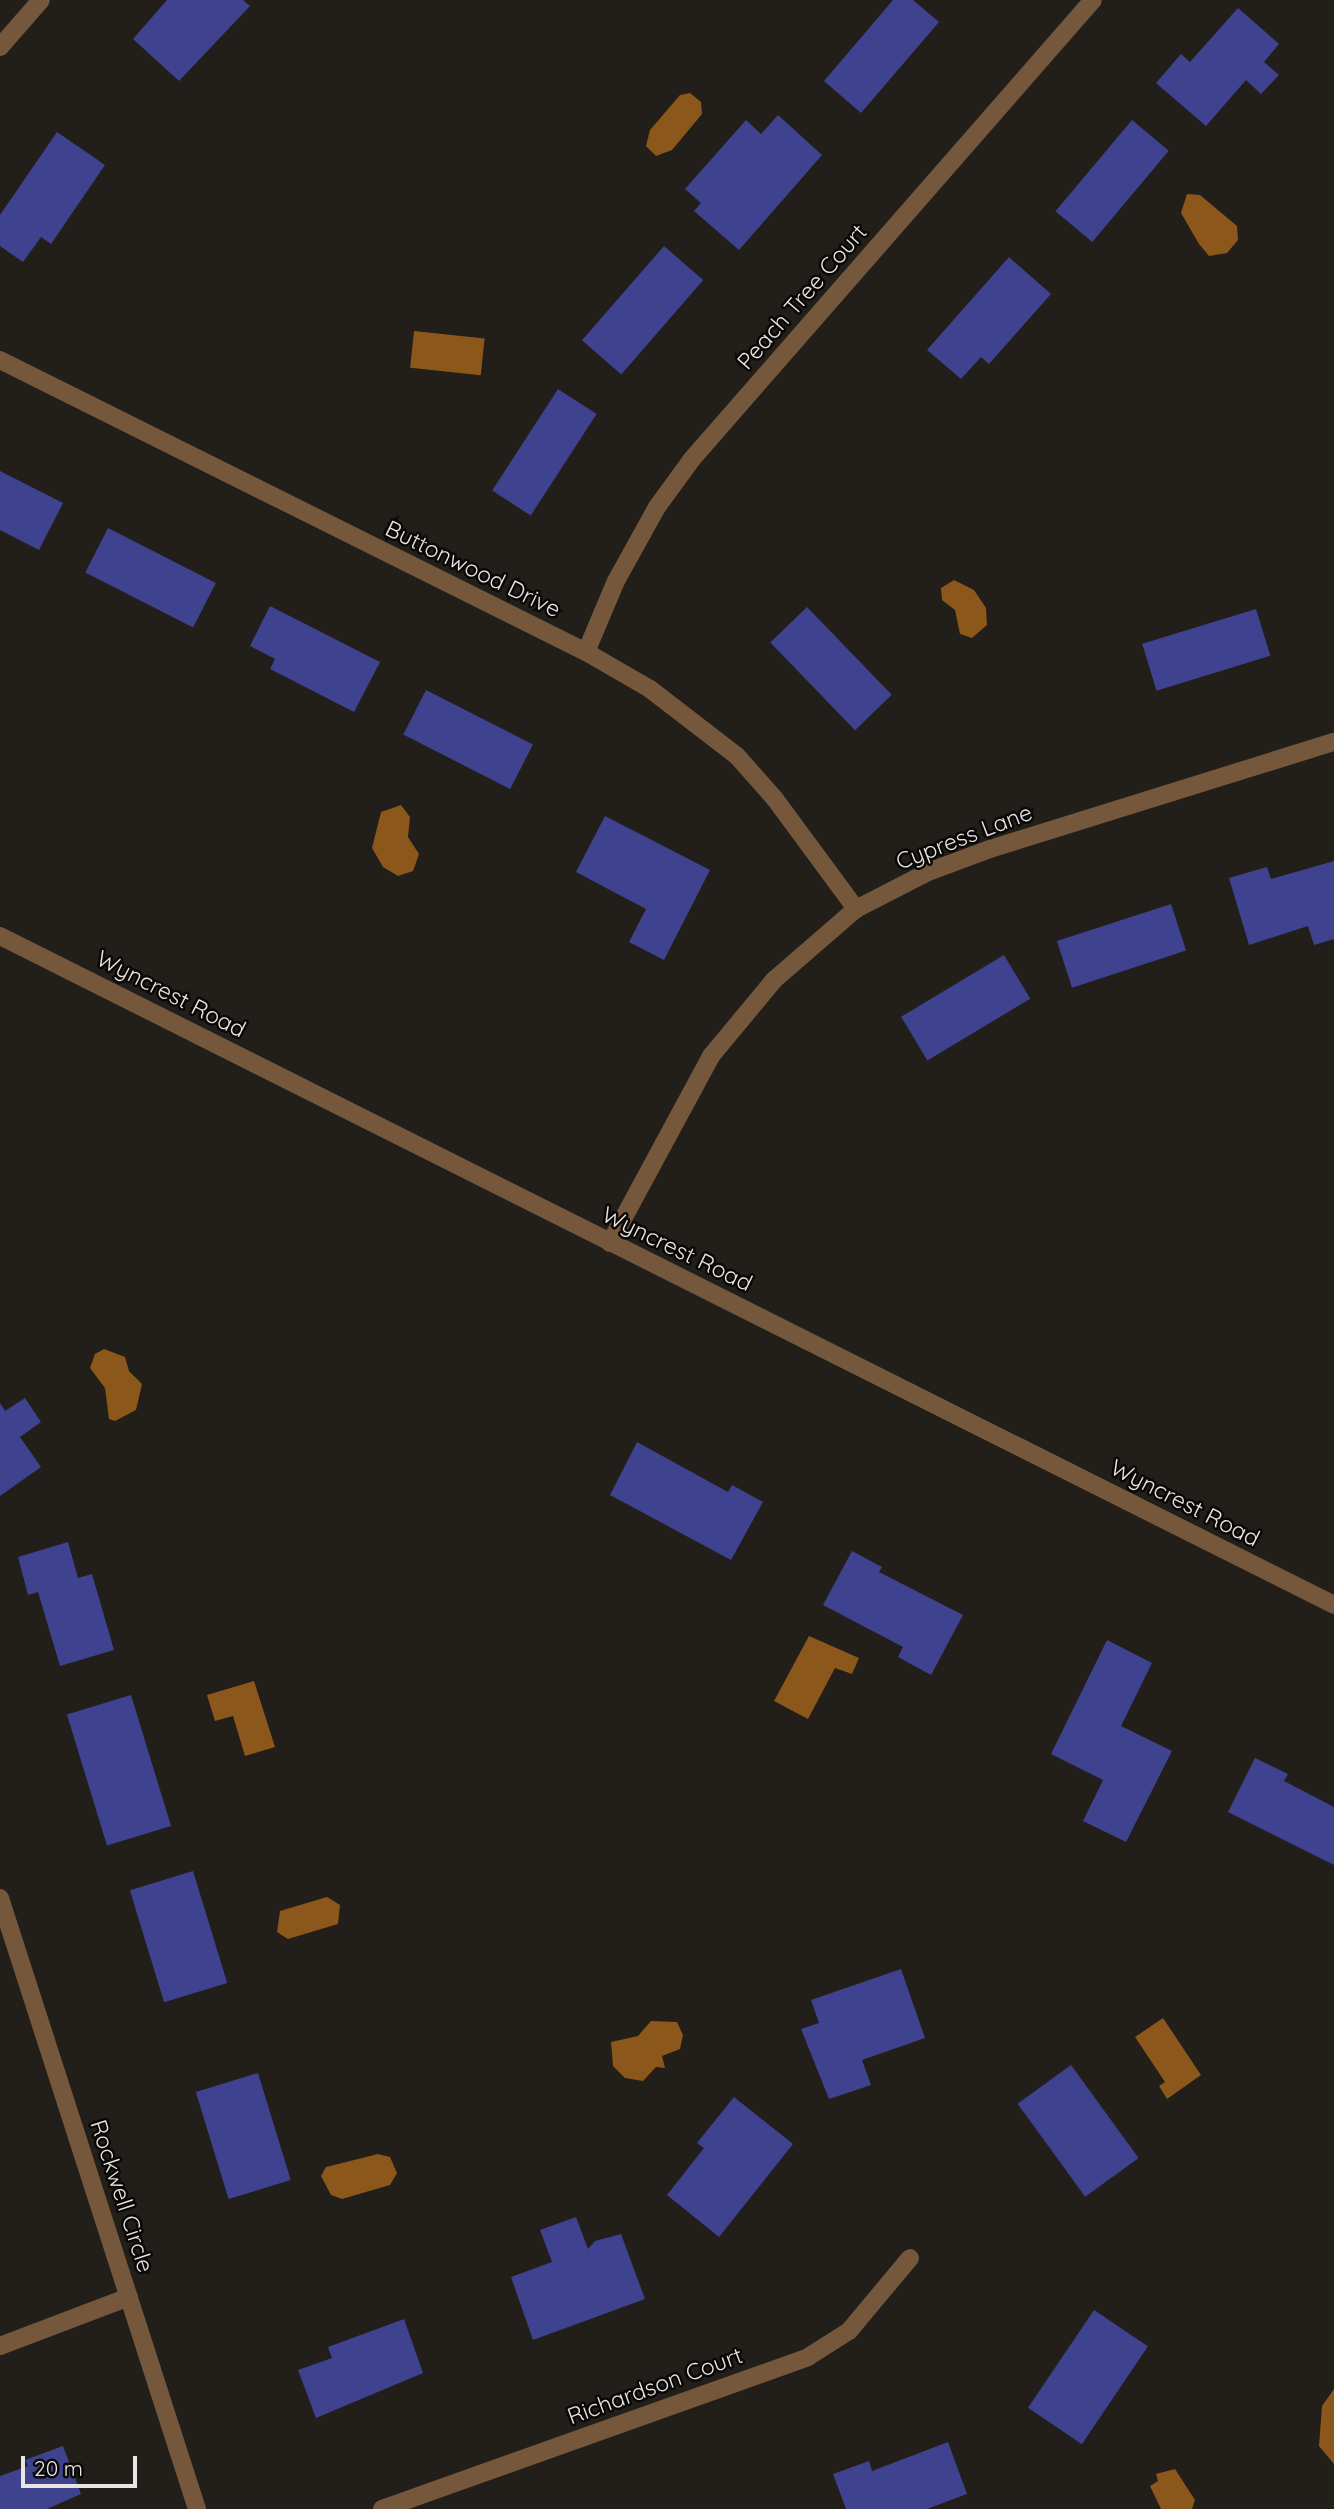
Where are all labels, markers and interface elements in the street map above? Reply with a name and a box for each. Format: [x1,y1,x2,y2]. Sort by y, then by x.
street label: Peach Tree Court [731,219,873,375]
street label: Buttonwood Drive [381,515,565,623]
street label: Cypress Lane [892,798,1036,876]
street label: Wyncrest Road [92,945,250,1043]
street label: Wyncrest Road [597,1201,757,1297]
street label: Wyncrest Road [1106,1454,1264,1552]
street label: Rockwell Circle [84,2116,160,2276]
street label: Richardson Court [564,2341,746,2431]
scale bar [24,2442,140,2486]
text: 20 m [34,2455,83,2481]

